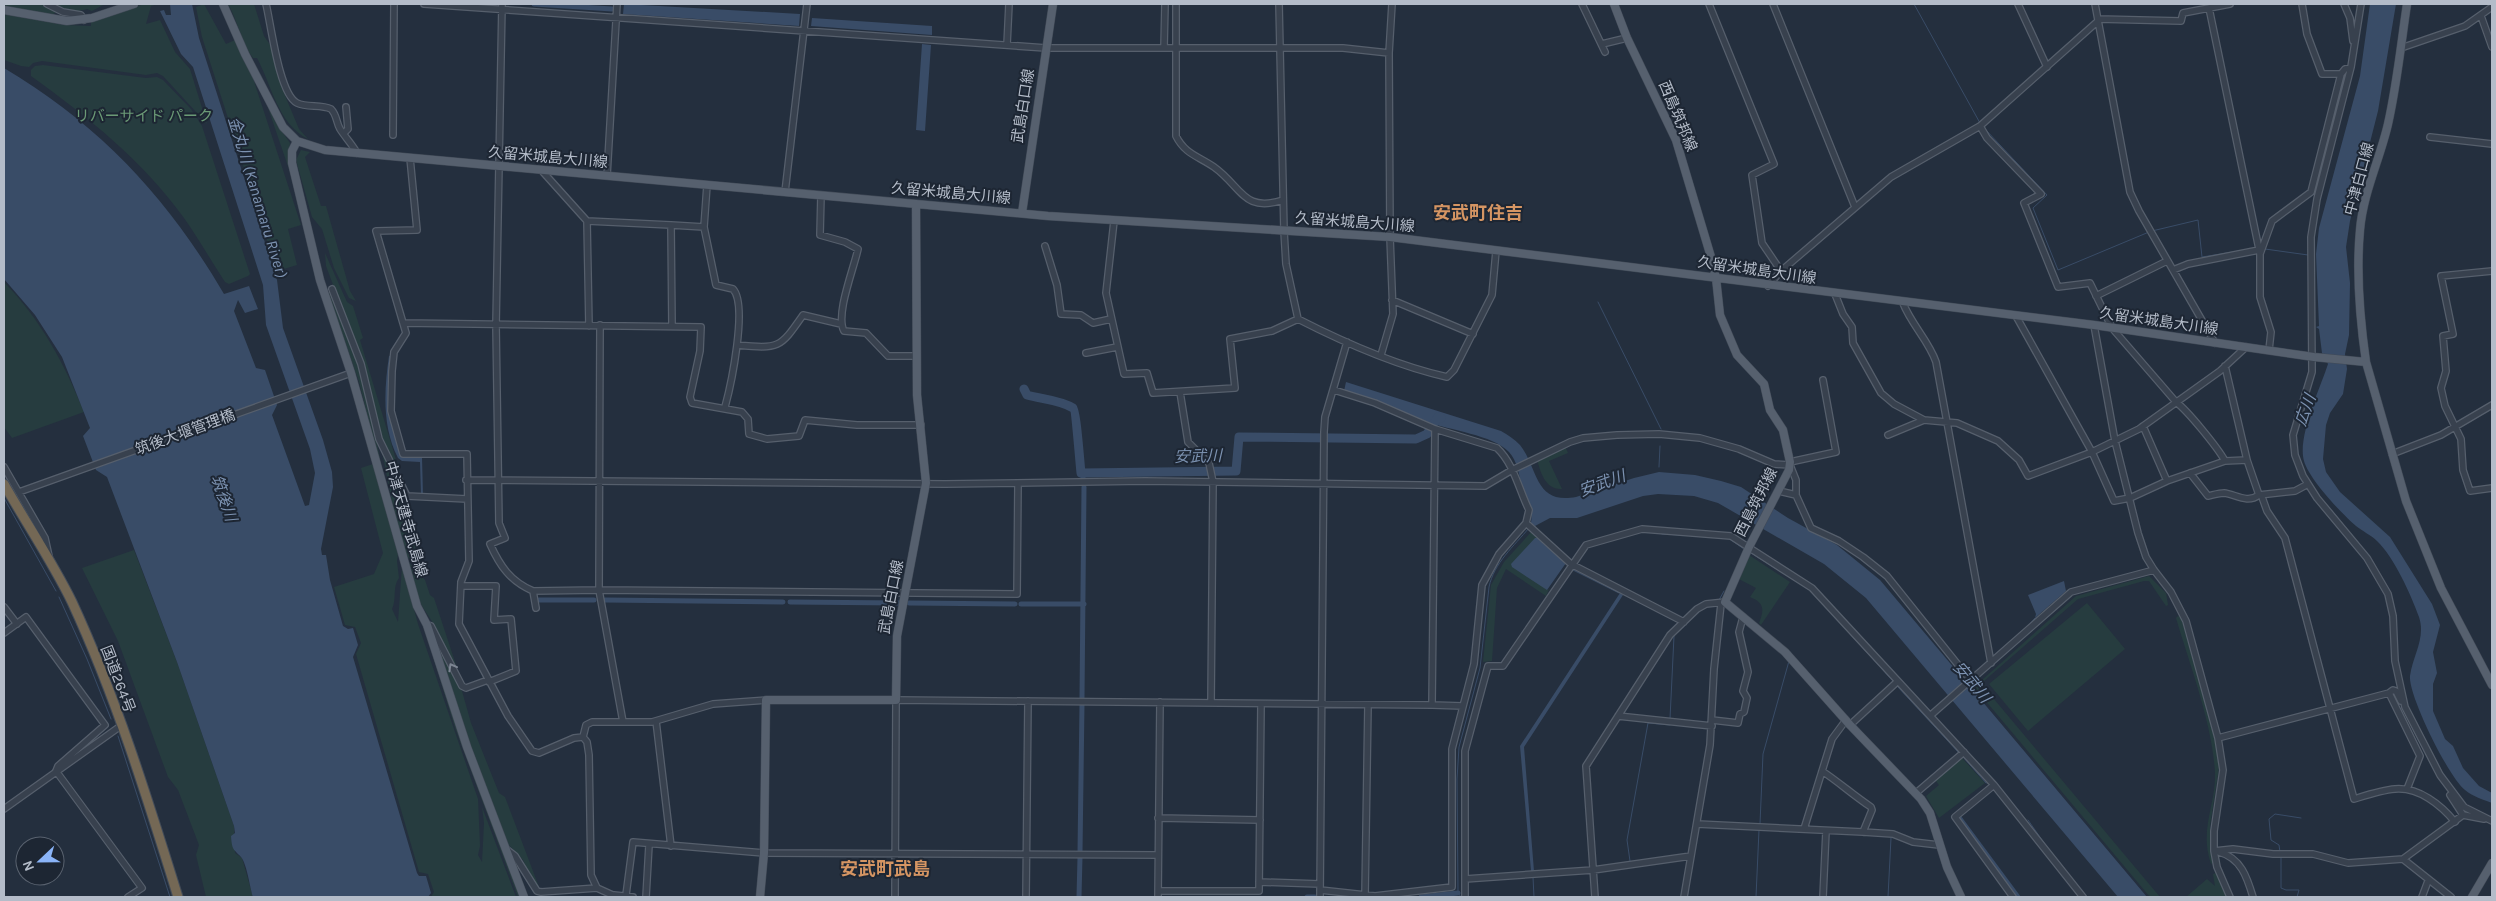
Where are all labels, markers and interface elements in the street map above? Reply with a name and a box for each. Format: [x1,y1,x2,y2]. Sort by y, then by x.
street label: 武島白口線 [1008,68,1038,144]
street label: 西島筑邦線 [1655,78,1701,154]
park label: リバーサイド パーク [75,107,213,125]
water label: 金丸川 (Kanamaru River) [224,114,292,280]
street label: 中津白口線 [2341,140,2377,218]
street label: 久留米城島大川線 [487,143,609,171]
street label: 久留米城島大川線 [890,179,1012,207]
district label: 安武町住吉 [1433,202,1523,224]
street label: 久留米城島大川線 [1295,209,1415,235]
street label: 久留米城島大川線 [1696,253,1818,287]
street label: 久留米城島大川線 [2098,304,2220,338]
water label: 広川 [2291,390,2320,428]
street label: 筑後大堰管理橋 [133,406,237,458]
water label: 安武川 [1174,446,1224,466]
street label: 中津天建寺武島線 [381,459,431,579]
street label: 西島筑邦線 [1731,464,1781,540]
water label: 安武川 [1576,465,1630,500]
water label: 筑後川 [207,472,241,526]
street label: 武島白口線 [875,558,907,636]
street label: 国道264号 [97,643,139,715]
water label: 安武川 [1949,658,1996,708]
one-way arrow [449,664,459,673]
north arrow [15,836,65,886]
text: N [19,858,38,874]
district label: 安武町武島 [840,858,930,880]

